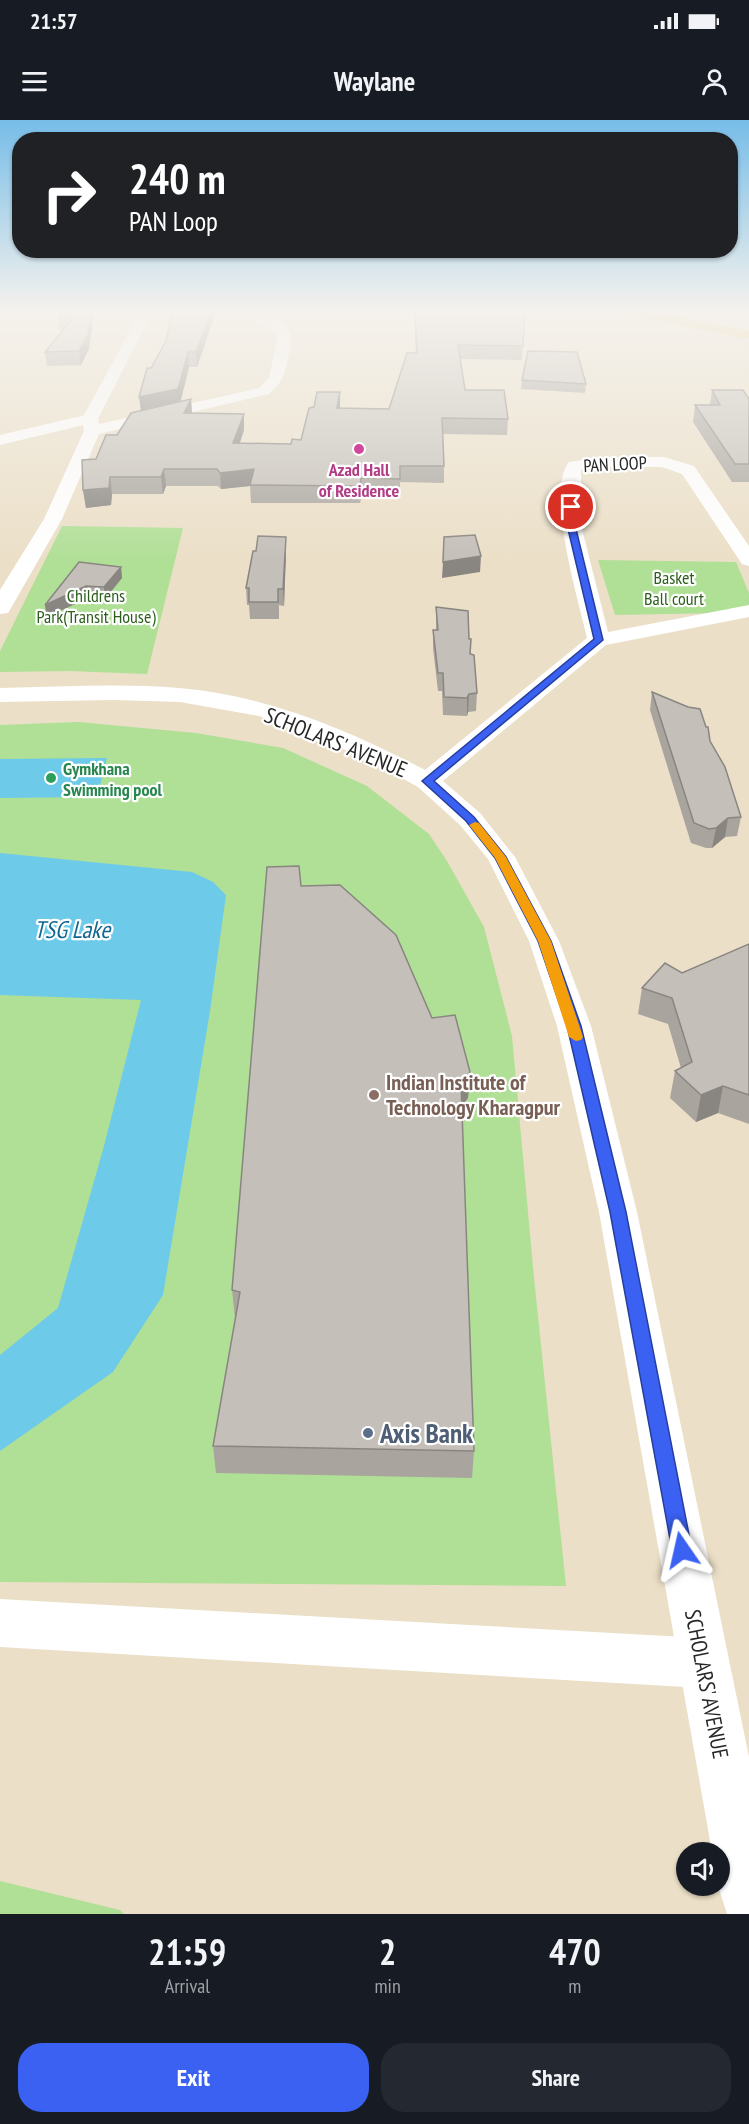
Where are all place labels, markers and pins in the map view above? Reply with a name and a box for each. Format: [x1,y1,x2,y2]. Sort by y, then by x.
marker: Azad Hall of Residence [352,442,366,456]
place label: Azad Hall of Residence [319,458,399,502]
pin [545,481,596,532]
place label: Gymkhana Swimming pool [63,757,162,801]
marker: Gymkhana Swimming pool [44,771,58,785]
place label: Indian Institute of Technology Kharagpur [386,1068,561,1121]
marker: Indian Institute of Technology Kharagpur [367,1088,381,1102]
place label: Axis Bank [379,1416,474,1450]
marker: Axis Bank [361,1426,375,1440]

